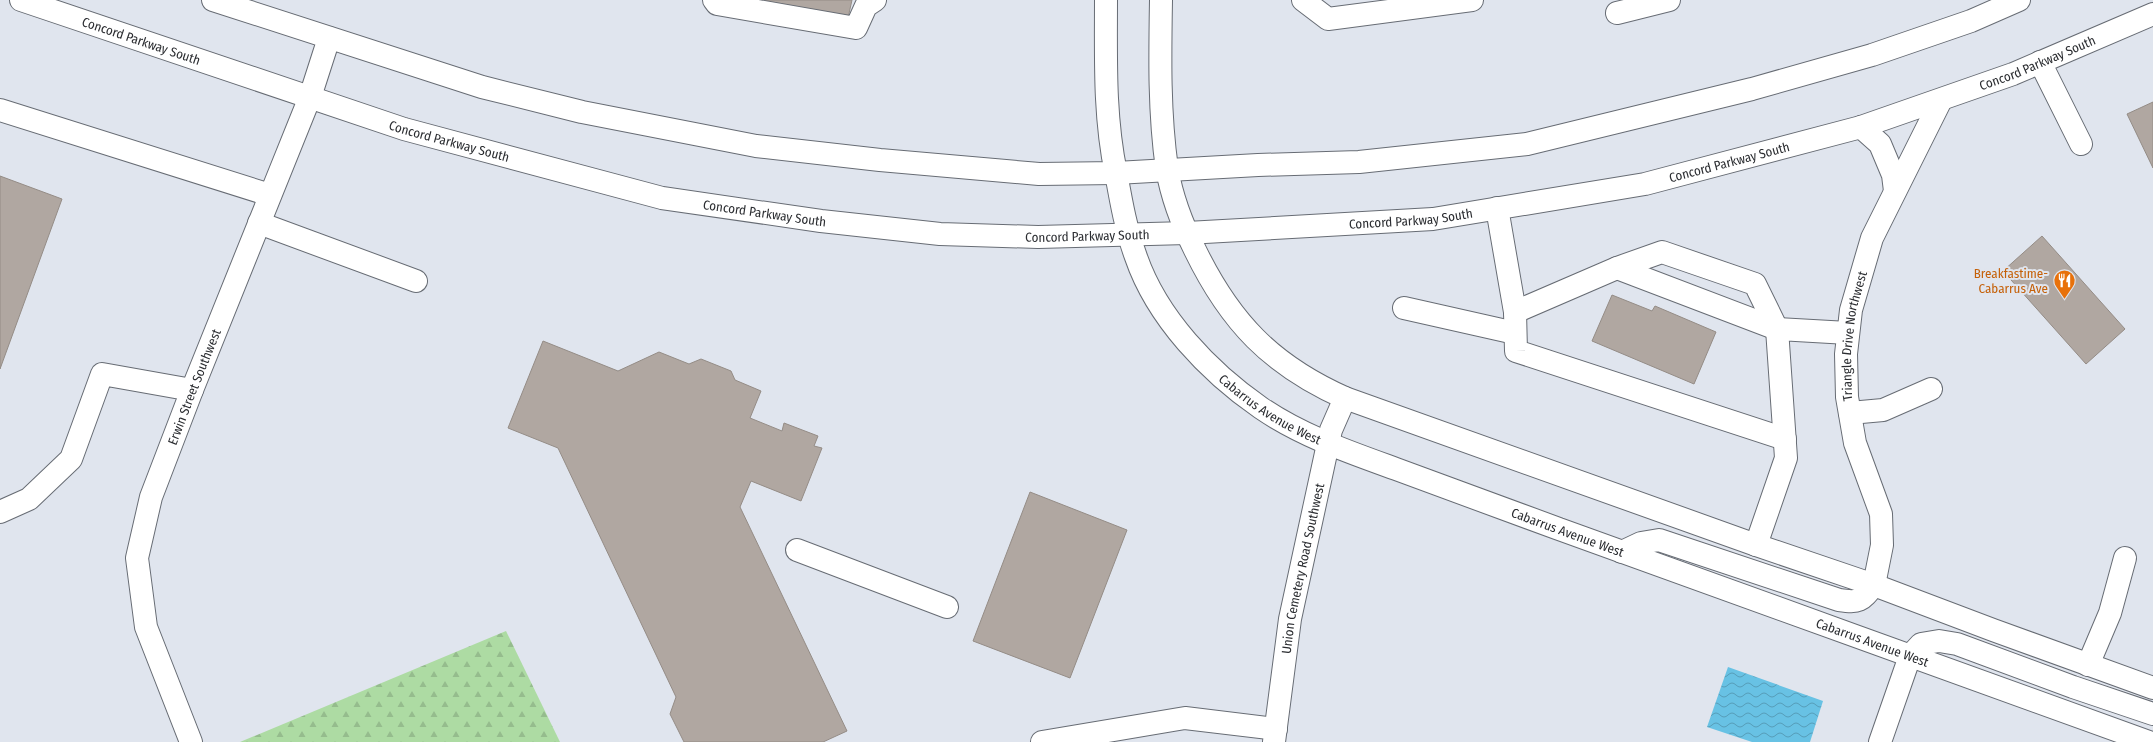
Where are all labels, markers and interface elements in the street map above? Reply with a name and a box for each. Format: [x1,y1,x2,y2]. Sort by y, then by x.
street label: Concord Parkway South [80,14,203,67]
street label: Concord Parkway South [1977,32,2098,93]
street label: Concord Parkway South [387,117,511,164]
street label: Concord Parkway South [1667,139,1791,185]
street label: Concord Parkway South [702,197,827,229]
street label: Concord Parkway South [1349,205,1474,231]
street label: Concord Parkway South [1025,227,1150,245]
place label: Breakfastime- Cabarrus Ave [1974,266,2048,296]
restaurant icon: Breakfastime- Cabarrus Ave [2051,267,2077,300]
street label: Triangle Drive Northwest [1838,268,1870,402]
street label: Erwin Street Southwest [164,326,224,447]
street label: Cabarrus Avenue West [1216,371,1324,447]
street label: Union Cemetery Road Southwest [1278,481,1327,655]
street label: Cabarrus Avenue West [1509,505,1627,560]
street label: Cabarrus Avenue West [1814,615,1931,670]

